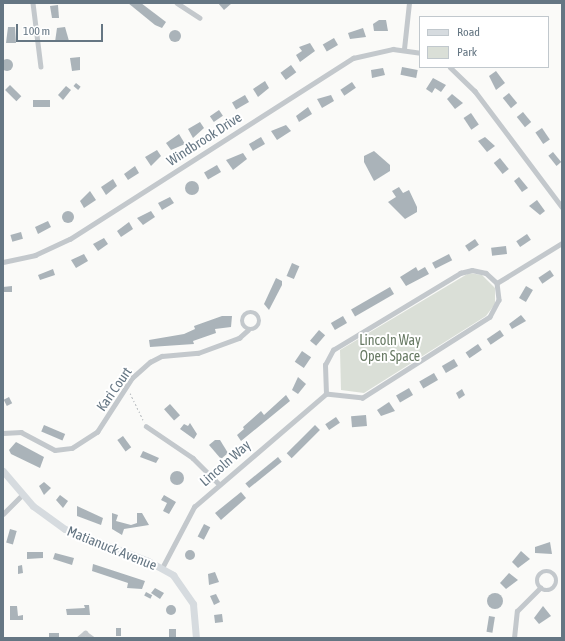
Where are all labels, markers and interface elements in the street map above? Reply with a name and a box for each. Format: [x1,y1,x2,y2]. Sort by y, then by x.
scale bar [18,16,105,42]
legend [419,16,549,68]
text: 100 m [23,24,50,38]
text: Road [457,25,480,39]
text: Park [457,45,477,59]
street label: Windbrook Drive [163,109,245,169]
park label: Lincoln Way Open Space [359,332,421,364]
street label: Kari Court [93,364,135,414]
street label: Lincoln Way [196,436,254,490]
street label: Matianuck Avenue [65,522,159,574]

